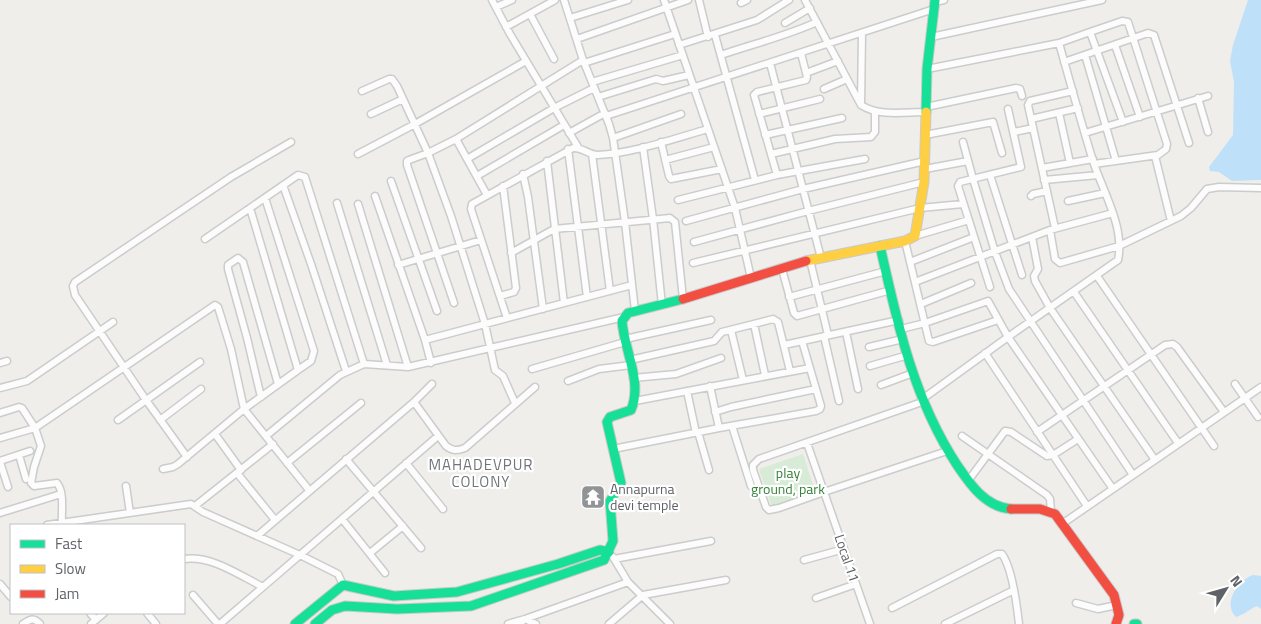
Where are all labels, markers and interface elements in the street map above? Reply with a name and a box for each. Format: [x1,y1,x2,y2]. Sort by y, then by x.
district label: MAHADEVPUR COLONY [428,453,534,493]
park label: play ground, park [751,462,825,499]
place label: Annapurna devi temple [610,478,679,515]
temple icon: Annapurna devi temple [580,484,606,510]
legend [10,524,185,614]
street label: Local 11 [830,531,865,584]
text: Fast [55,532,83,555]
text: Slow [55,557,86,580]
north arrow [1201,564,1251,614]
text: N [1225,571,1248,591]
text: Jam [55,582,79,605]

